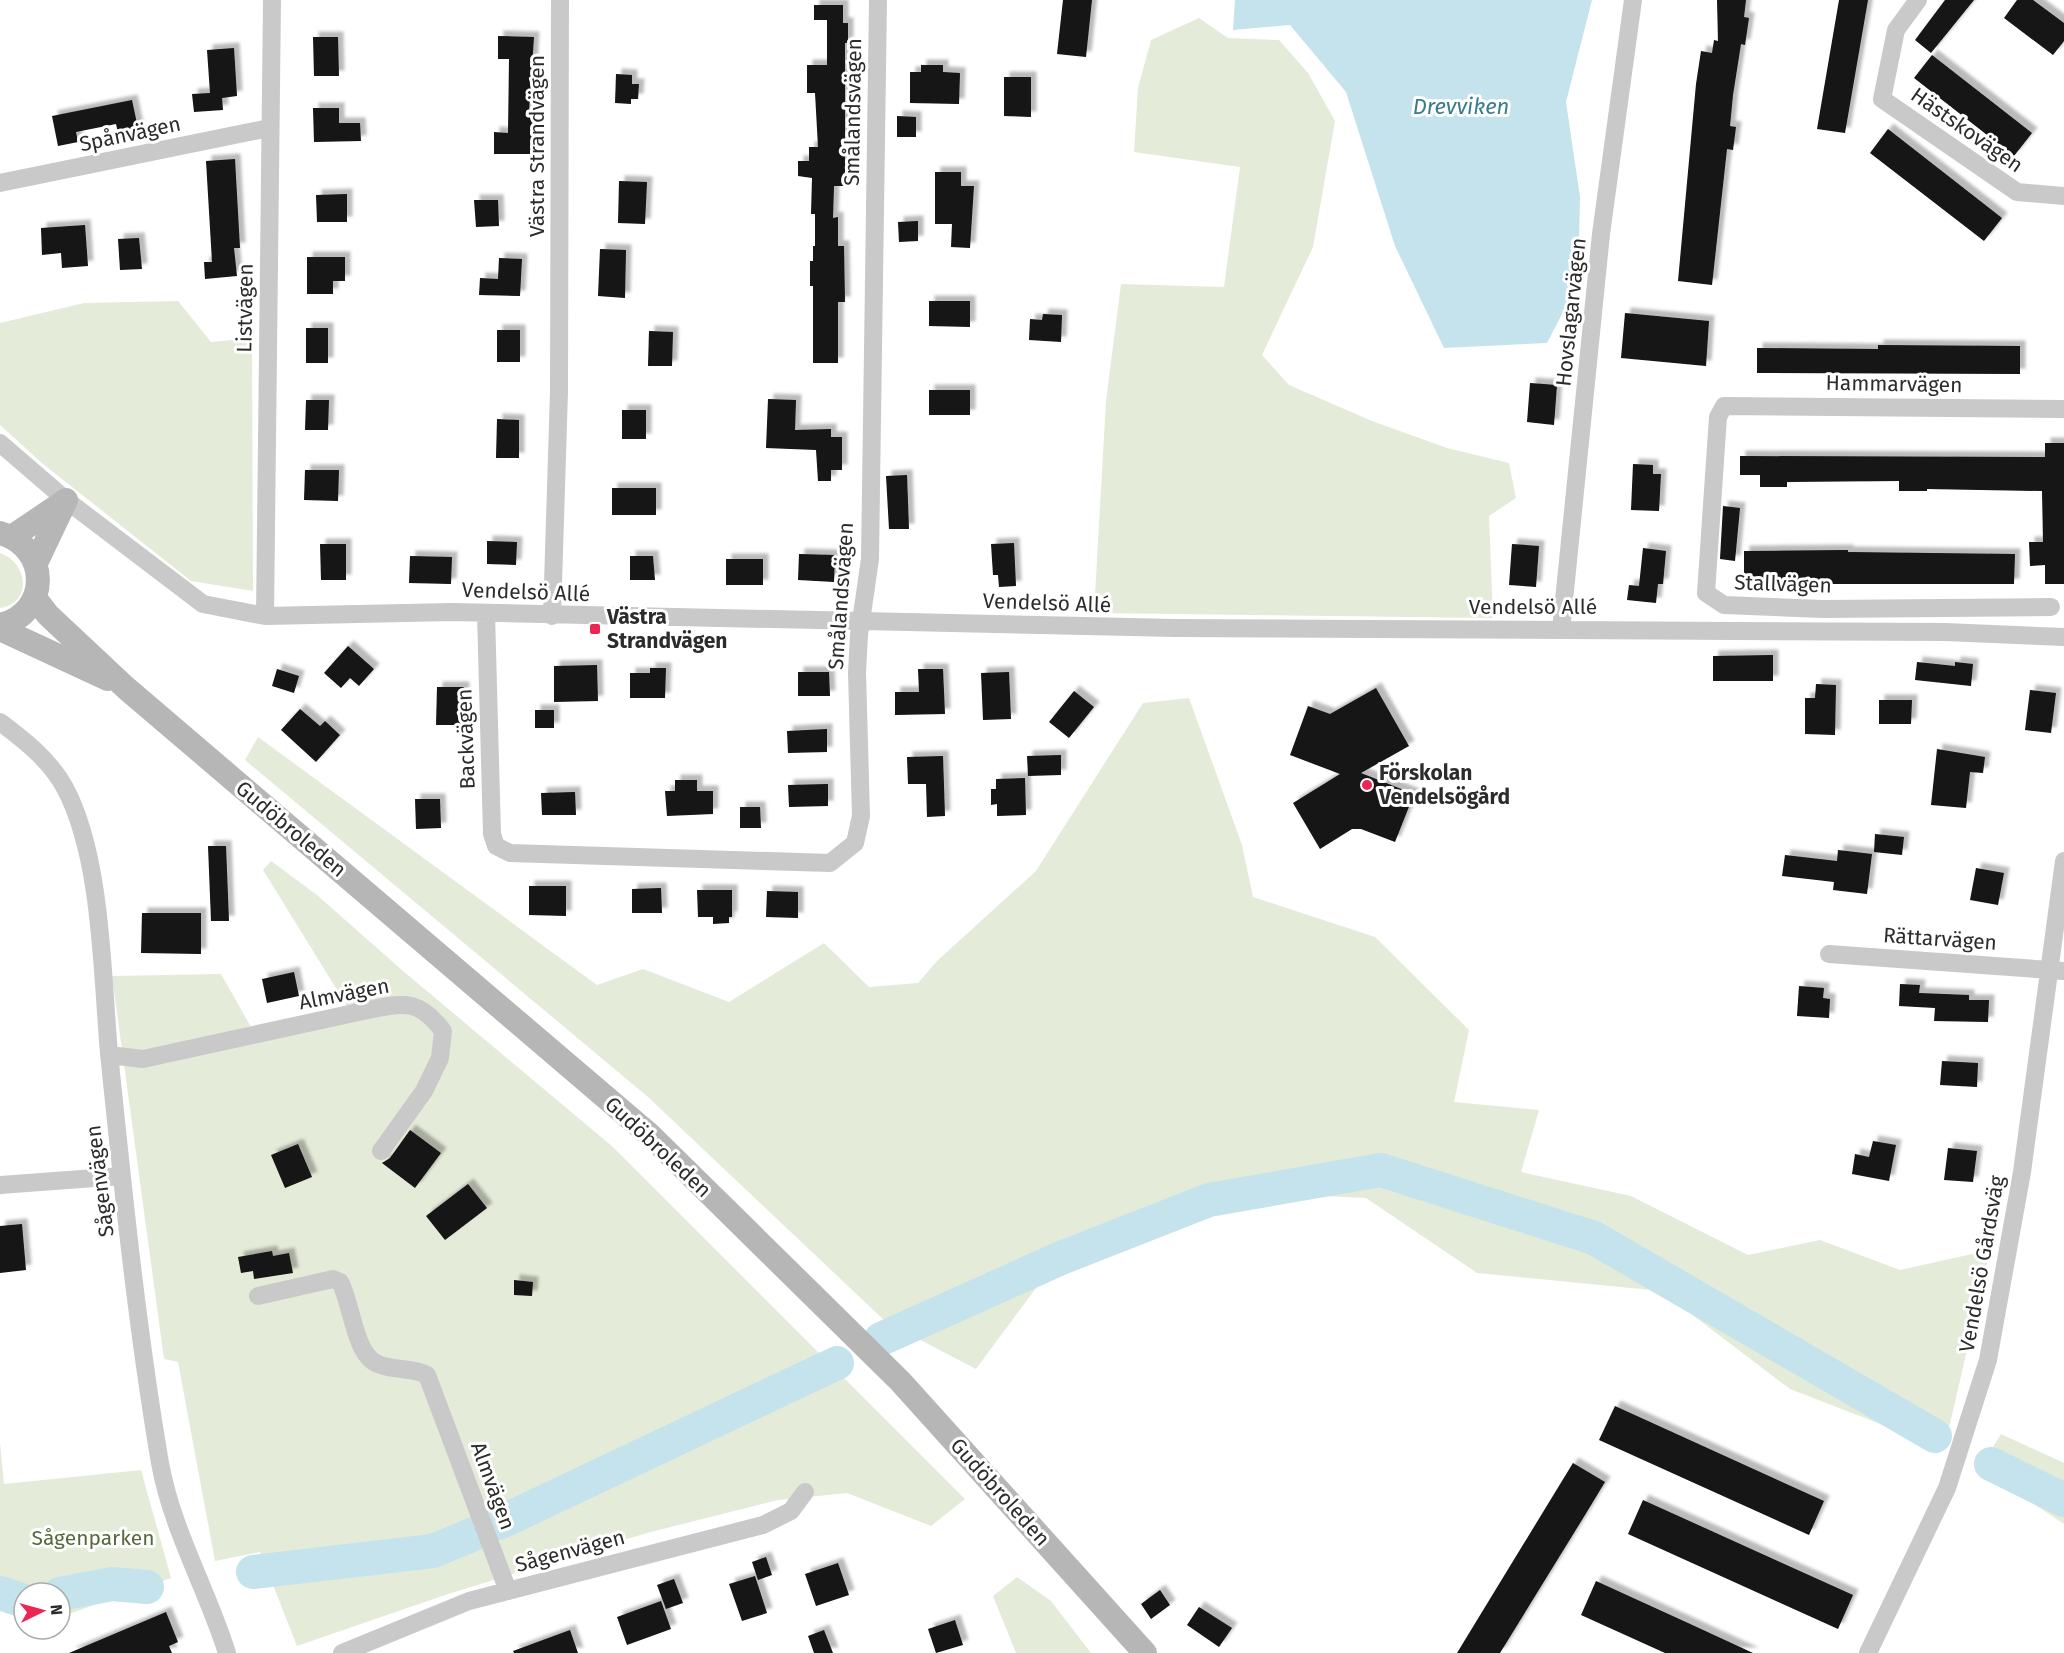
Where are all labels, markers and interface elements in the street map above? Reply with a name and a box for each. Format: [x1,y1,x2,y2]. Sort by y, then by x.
street label: Smålandsvägen [839,38,867,186]
street label: Västra Strandvägen [524,55,550,237]
street label: Hästskovägen [1906,82,2028,178]
water label: Drevviken [1413,93,1509,120]
street label: Spånvägen [77,111,183,157]
street label: Hovslagarvägen [1550,236,1592,388]
street label: Listvägen [231,263,259,353]
street label: Hammarvägen [1825,370,1963,398]
street label: Smålandsvägen [823,521,859,671]
street label: Stallvägen [1734,569,1832,599]
street label: Vendelsö Allé [461,577,591,607]
street label: Vendelsö Allé [982,588,1112,618]
street label: Vendelsö Allé [1469,594,1597,620]
place label: Västra Strandvägen [606,604,727,654]
marker: Västra Strandvägen [588,622,602,636]
street label: Backvägen [451,688,481,790]
place label: Förskolan Vendelsögård [1378,760,1510,810]
street label: Gudöbroleden [230,775,352,883]
marker: Förskolan Vendelsögård [1360,778,1374,792]
street label: Rättarvägen [1882,922,1998,956]
street label: Almvägen [297,973,391,1015]
street label: Gudöbroleden [599,1091,717,1203]
street label: Sågenvägen [80,1124,120,1238]
street label: Vendelsö Gårdsväg [1954,1174,2010,1354]
street label: Gudöbroleden [945,1433,1055,1551]
street label: Almvägen [465,1439,521,1533]
street label: Sågenvägen [512,1524,628,1578]
park label: Sågenparken [31,1525,155,1551]
north arrow [12,1581,72,1641]
text: N [47,1604,66,1616]

